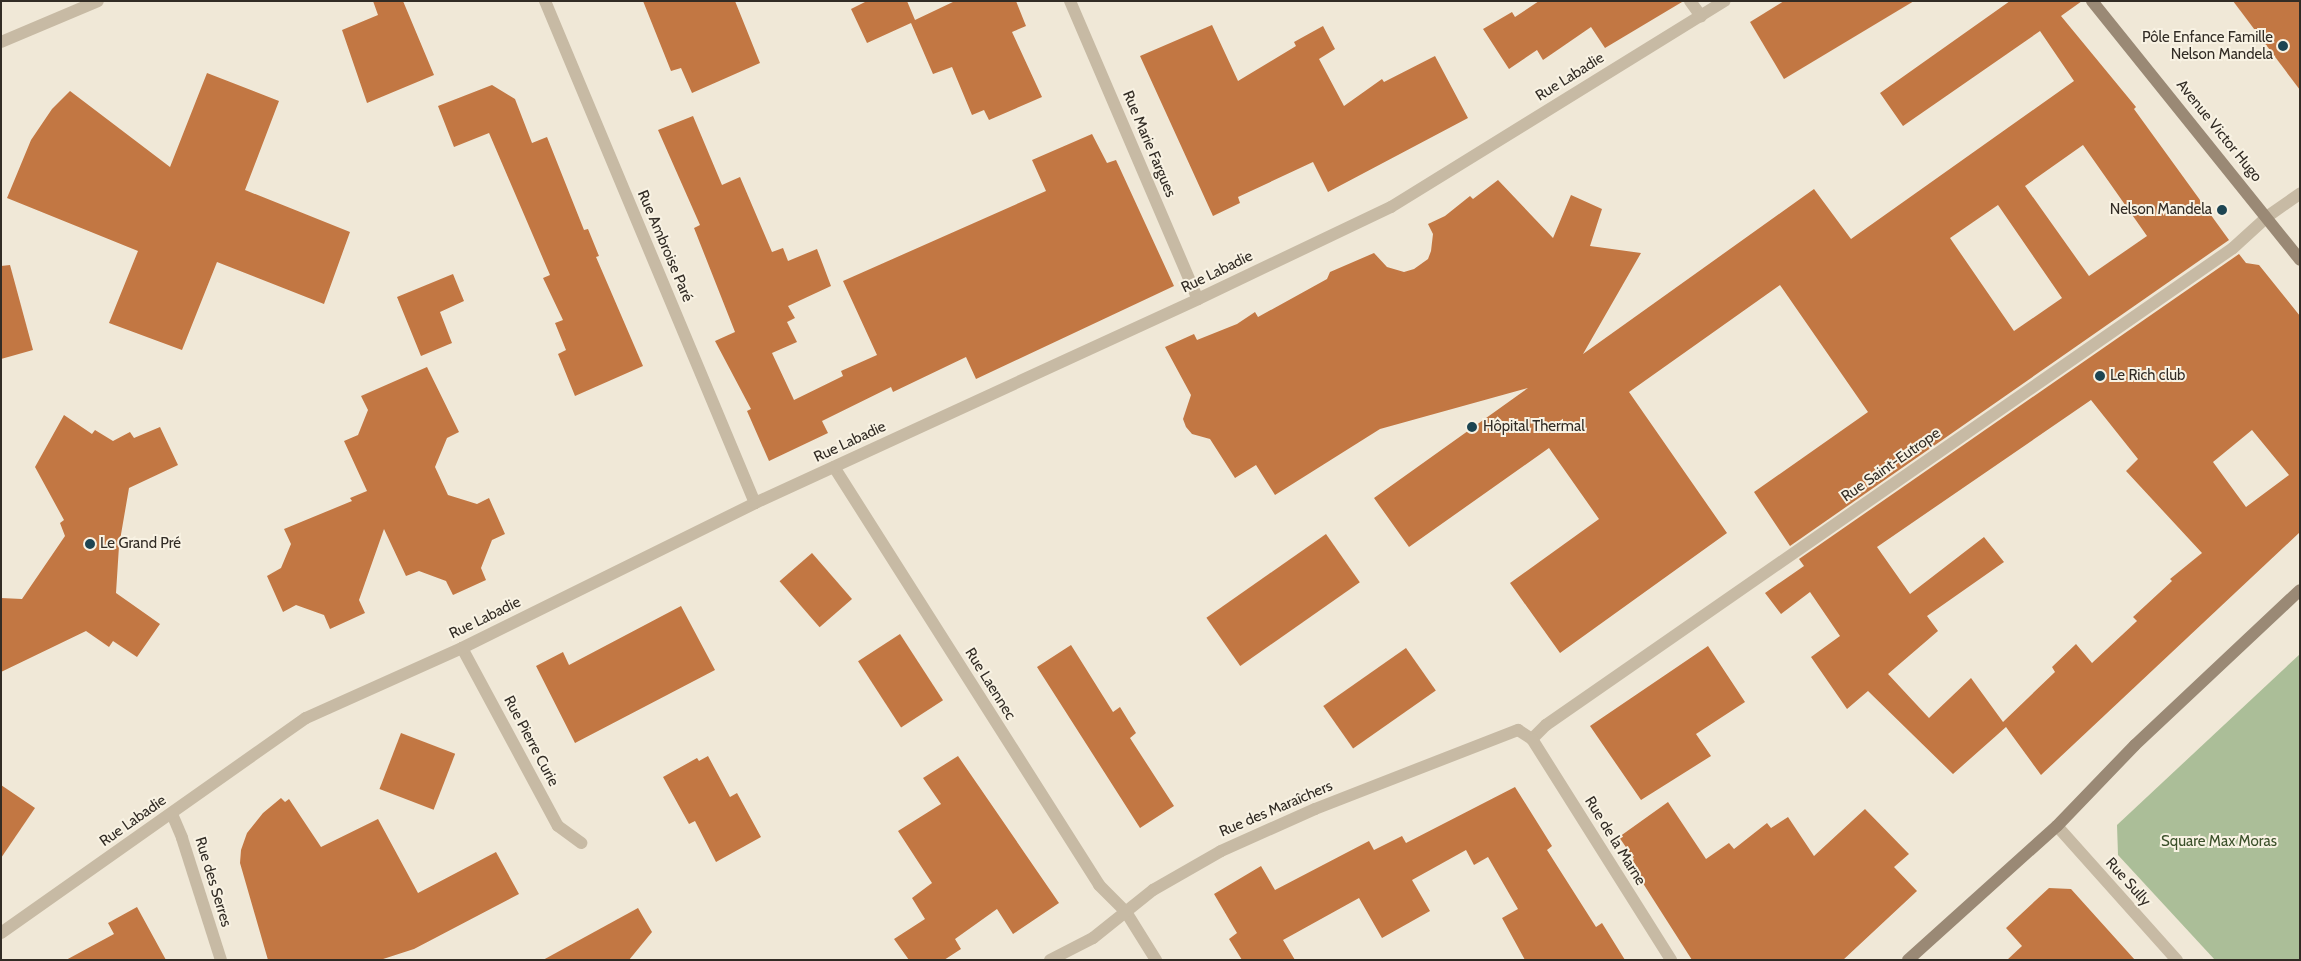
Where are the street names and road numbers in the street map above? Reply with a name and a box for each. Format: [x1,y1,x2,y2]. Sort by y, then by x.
street label: Rue Labadie [1532,49,1608,105]
street label: Avenue Victor Hugo [2172,76,2266,186]
street label: Rue Marie Fargues [1118,88,1180,200]
street label: Rue Ambroise Paré [633,187,697,305]
street label: Rue Labadie [1178,247,1256,297]
street label: Rue Labadie [811,418,889,466]
street label: Rue Saint-Eutrope [1838,424,1944,506]
street label: Rue Labadie [446,593,524,643]
street label: Rue Laennec [961,645,1019,723]
street label: Rue Pierre Curie [500,693,562,789]
street label: Rue des Maraîchers [1217,777,1335,841]
street label: Rue Labadie [96,791,170,851]
street label: Rue de la Marne [1581,793,1649,889]
street label: Rue des Serres [191,835,235,929]
street label: Rue Sully [2102,854,2154,910]

